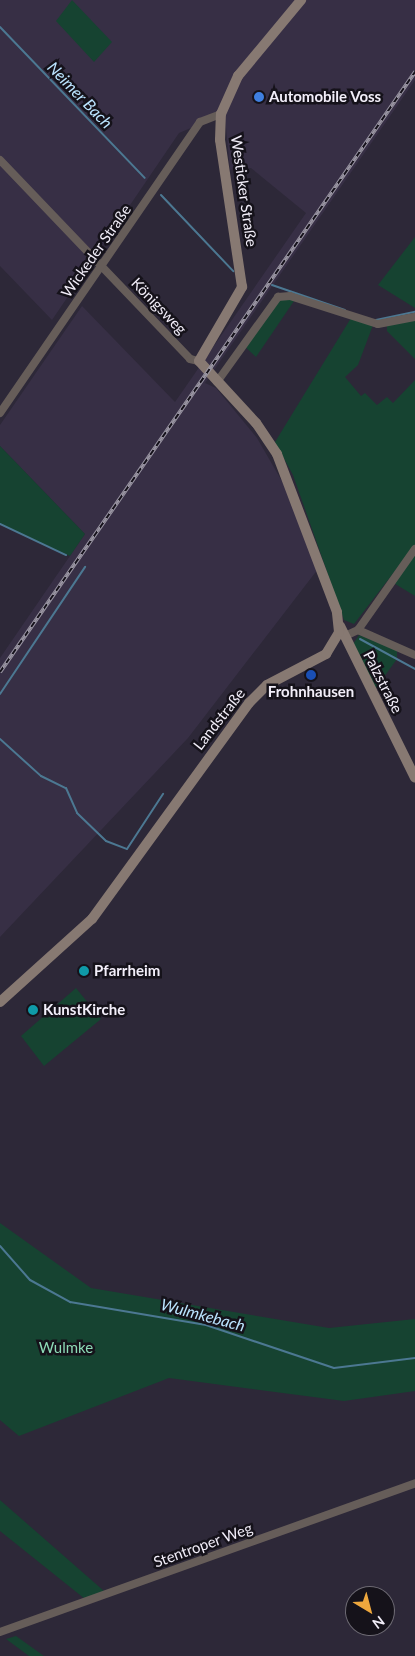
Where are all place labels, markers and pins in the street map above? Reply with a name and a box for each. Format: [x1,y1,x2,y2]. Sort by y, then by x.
place label: Automobile Voss [269,88,382,106]
marker: Automobile Voss [253,91,265,103]
marker: Frohnhausen [305,669,317,681]
place label: Frohnhausen [268,683,354,701]
place label: Pfarrheim [94,962,160,980]
marker: Pfarrheim [78,965,90,977]
place label: KunstKirche [43,1001,125,1019]
marker: KunstKirche [27,1004,39,1016]

